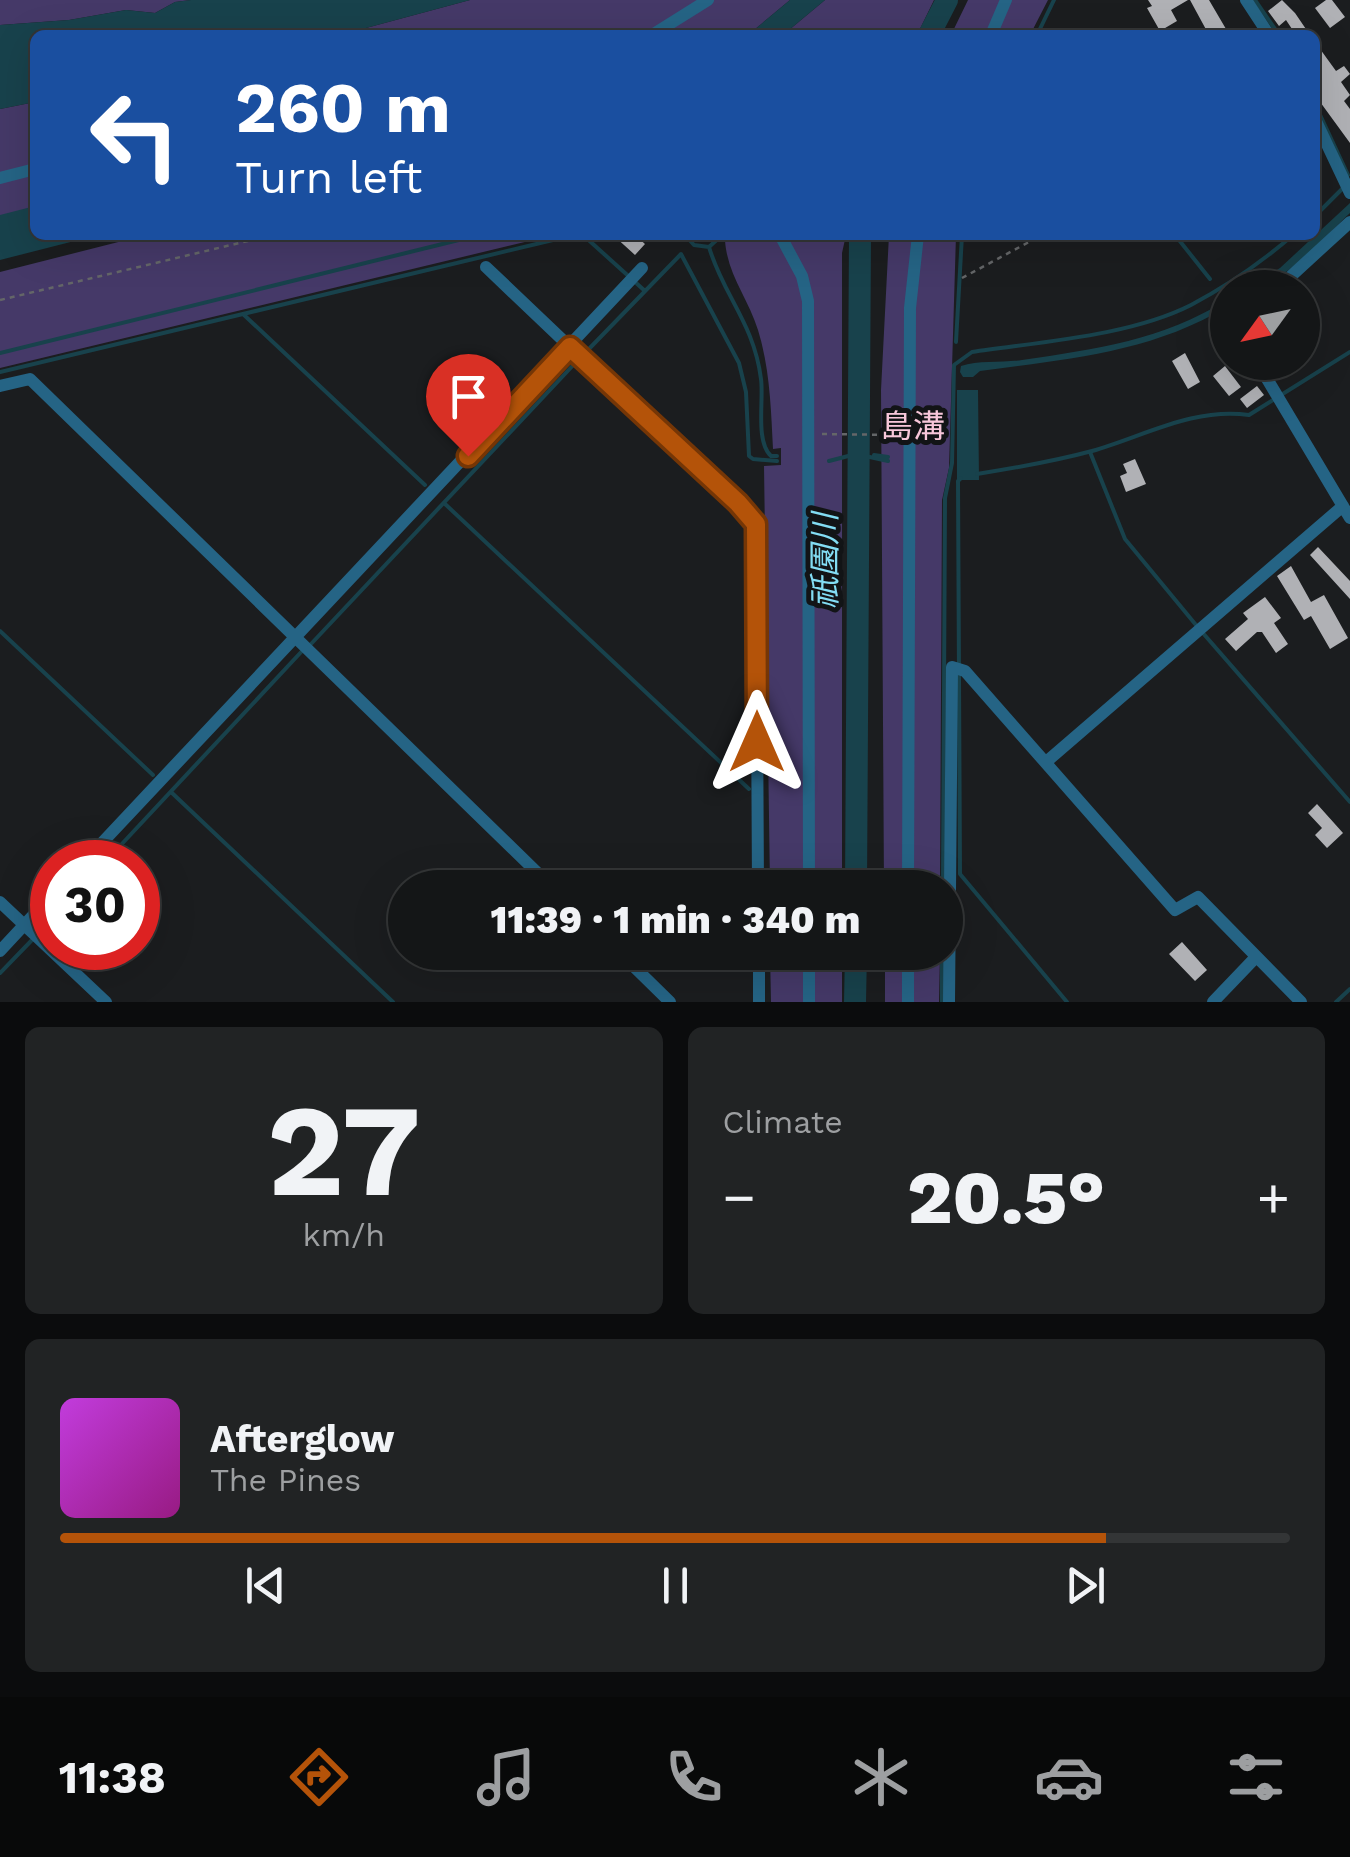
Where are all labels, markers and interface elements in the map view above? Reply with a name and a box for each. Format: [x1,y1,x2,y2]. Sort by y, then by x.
text: 260 m [235,67,451,149]
icon: left [70,70,200,200]
text: Turn left [235,151,422,204]
north arrow [1210,270,1320,380]
map controls [1210,270,1320,380]
pin [426,354,511,457]
icon: arrive [441,369,496,424]
district label: 島溝 [881,407,945,445]
water label: 祇園川 [806,510,844,609]
position arrow [705,690,809,794]
speed limit sign: 30 [30,840,160,970]
text: 11:39 · 1 min · 340 m [491,898,860,942]
text: 27 [267,1074,421,1227]
text: Climate [723,1103,843,1141]
text: 20.5° [907,1153,1105,1241]
text: − [723,1165,756,1229]
text: + [1257,1165,1290,1229]
text: km/h [303,1216,385,1254]
text: Afterglow [210,1417,395,1461]
text: The Pines [210,1461,361,1499]
icon: previous [238,1558,293,1613]
icon: pause [648,1558,703,1613]
icon: next [1058,1558,1113,1613]
icon: directions [284,1742,354,1812]
icon: music [471,1742,541,1812]
icon: phone [659,1742,729,1812]
icon: climate [846,1742,916,1812]
icon: car [1034,1742,1104,1812]
icon: filters [1221,1742,1291,1812]
text: 11:38 [59,1751,166,1804]

